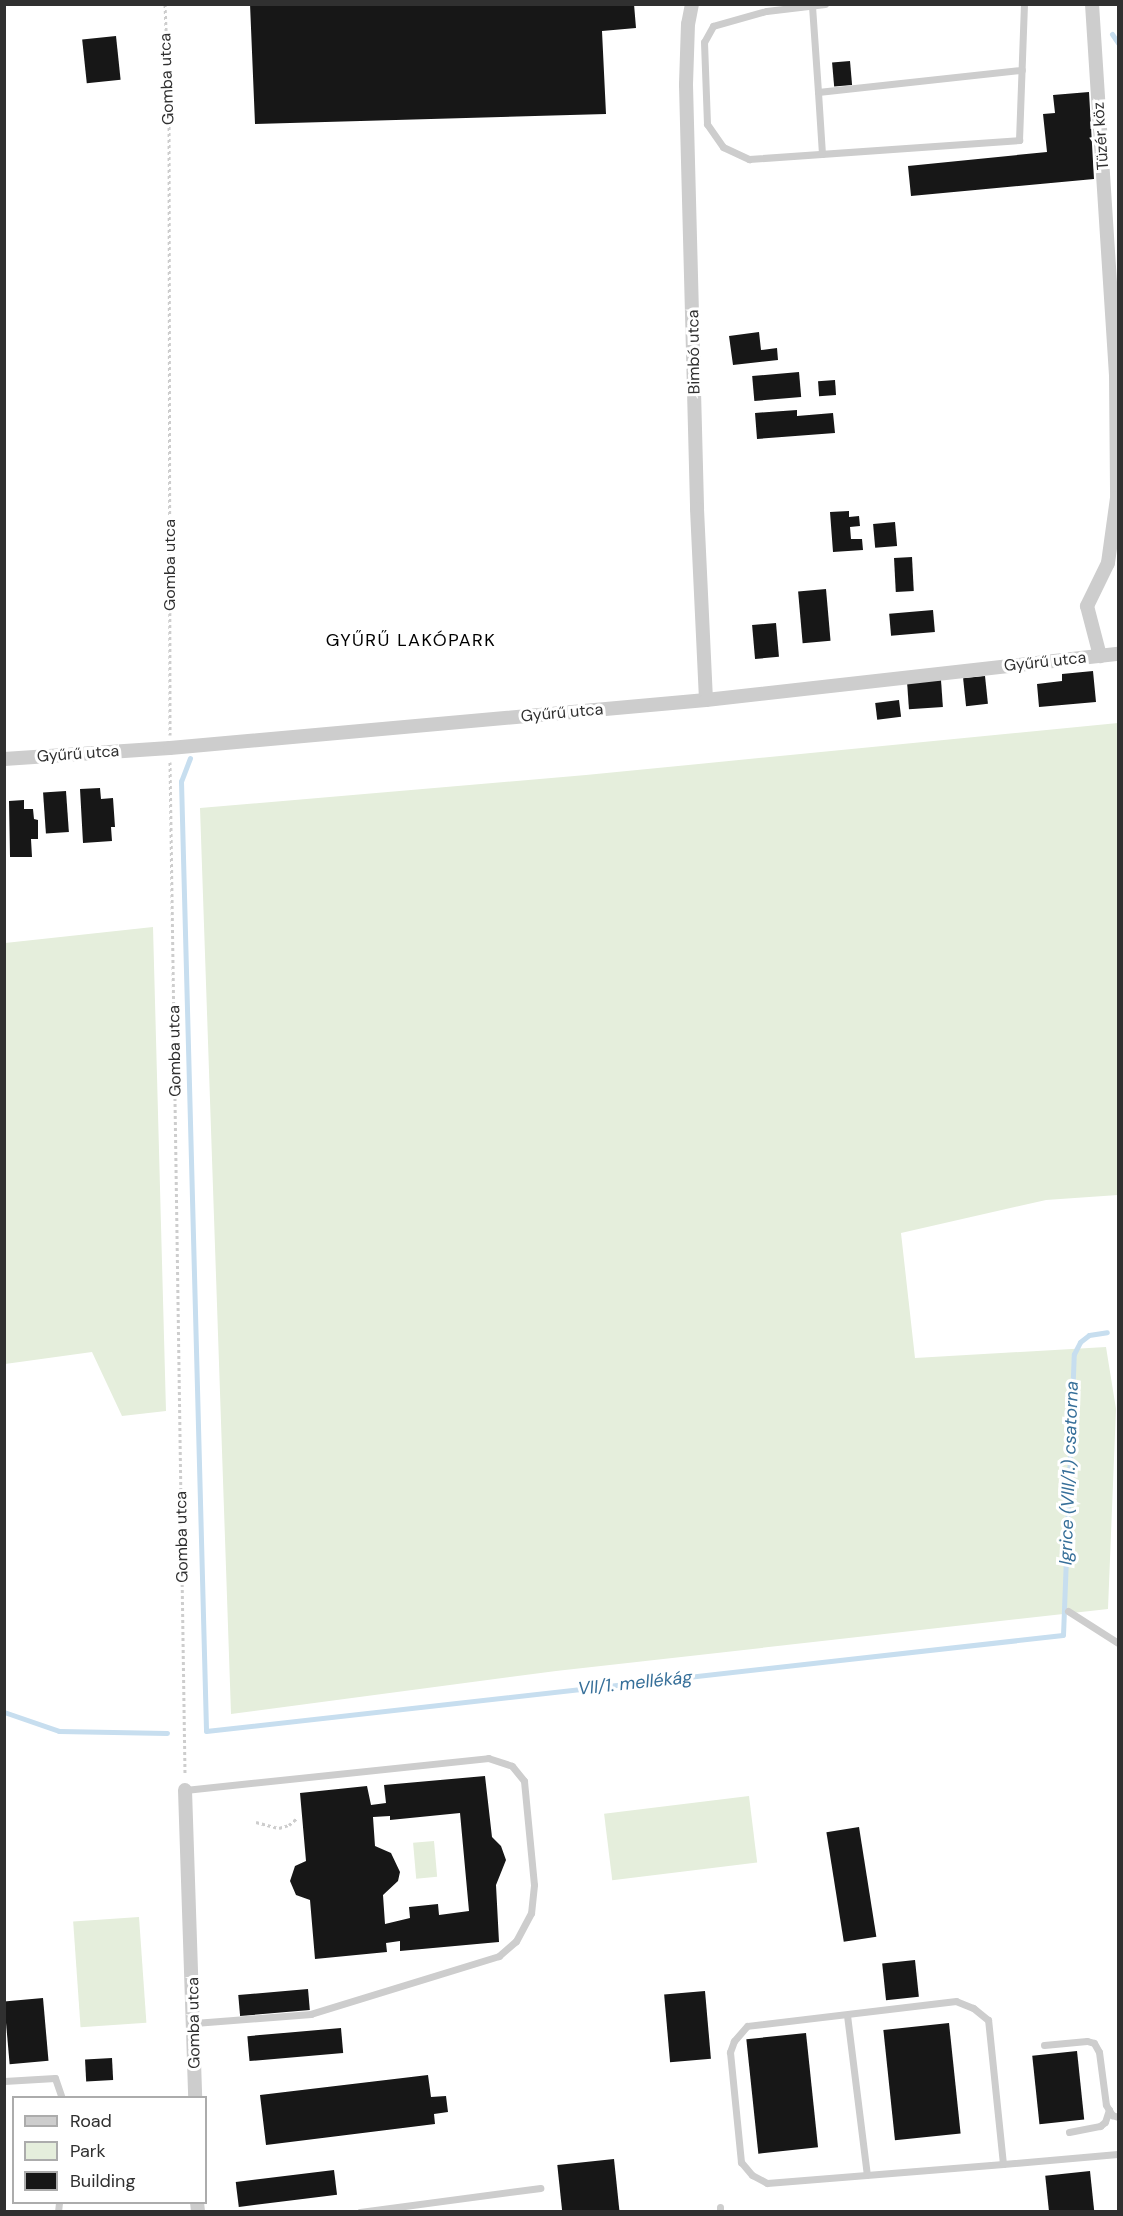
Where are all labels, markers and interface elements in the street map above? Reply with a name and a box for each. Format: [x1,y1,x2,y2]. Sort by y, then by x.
street label: Gomba utca [156,33,178,125]
street label: Tüzér köz [1089,101,1113,171]
street label: Bimbó utca [684,310,704,394]
street label: Gomba utca [160,519,180,611]
district label: GYŰRŰ LAKÓPARK [326,629,496,651]
street label: Gyűrű utca [1003,648,1087,676]
street label: Gyűrű utca [520,700,604,726]
street label: Gyűrű utca [36,742,120,766]
street label: Gomba utca [165,1005,185,1097]
water label: Igrice (VIII/1.) csatorna [1055,1381,1083,1565]
street label: Gomba utca [172,1491,192,1583]
water label: VII/1. mellékág [577,1666,693,1700]
street label: Gomba utca [184,1977,204,2069]
legend [12,2096,207,2204]
text: Road [70,2109,112,2133]
text: Park [70,2139,106,2163]
text: Building [70,2169,135,2193]

